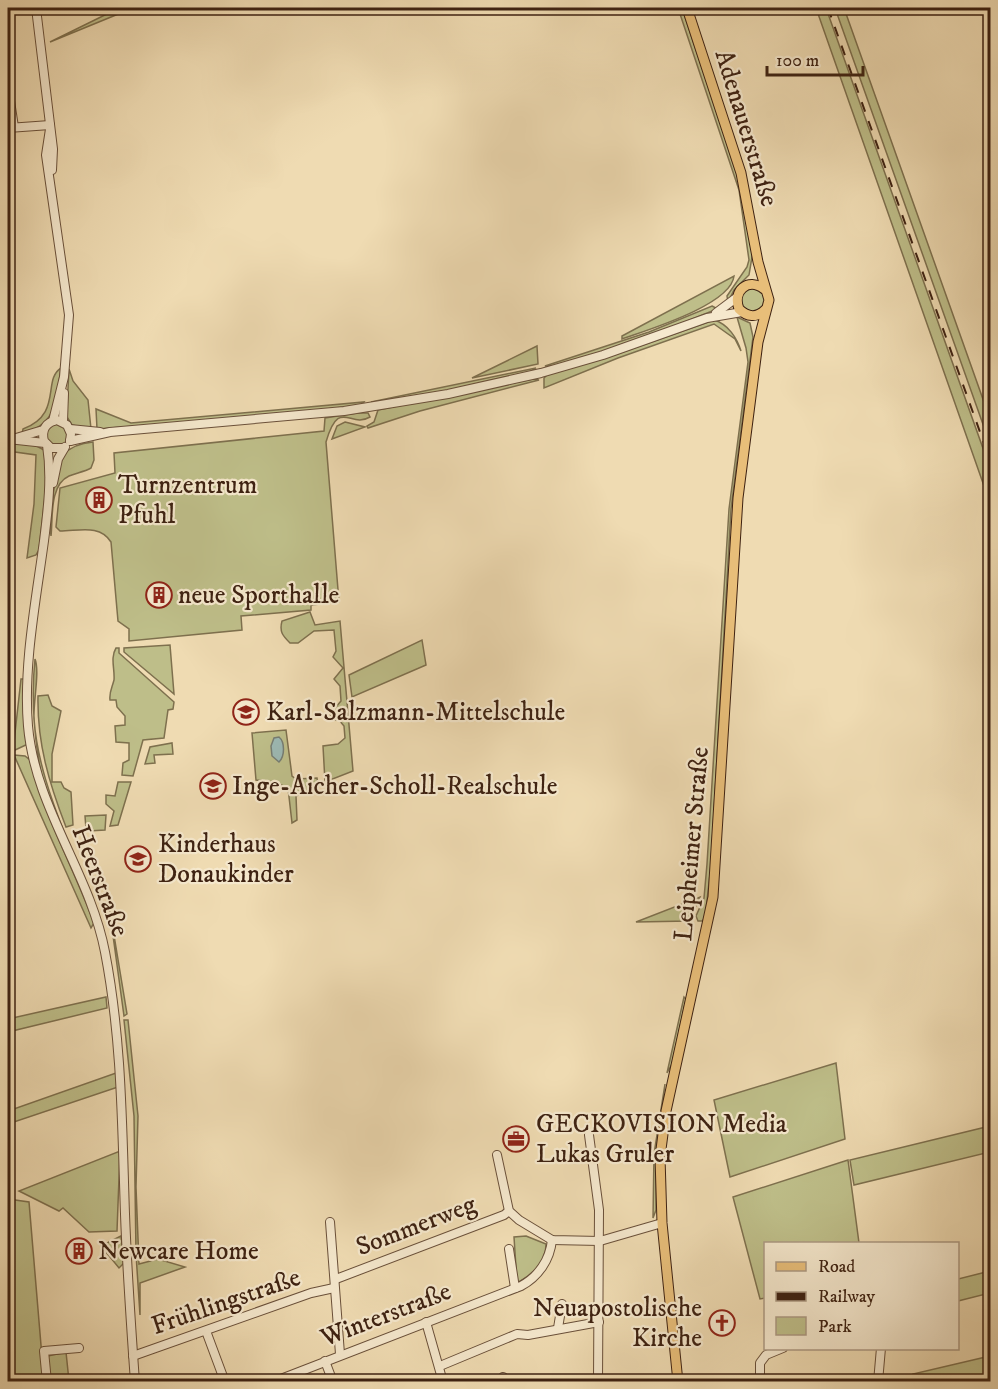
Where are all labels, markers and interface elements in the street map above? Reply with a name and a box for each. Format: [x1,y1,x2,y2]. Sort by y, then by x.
scale bar [767,39,863,77]
street label: Adenauerstraße [707,46,785,210]
text: 100 m [776,50,819,72]
place label: Turnzentrum Pfuhl [118,469,257,532]
building icon: Turnzentrum Pfuhl [84,485,114,515]
place label: neue Sporthalle [178,579,339,612]
building icon: neue Sporthalle [144,580,174,610]
place label: Karl-Salzmann-Mittelschule [266,696,565,729]
school or university icon: Karl-Salzmann-Mittelschule [231,697,261,727]
street label: Leipheimer Straße [667,746,717,942]
place label: Inge-Aicher-Scholl-Realschule [232,770,558,803]
school or university icon: Inge-Aicher-Scholl-Realschule [198,771,228,801]
street label: Heerstraße [64,821,136,941]
place label: Kinderhaus Donaukinder [158,828,294,891]
school or university icon: Kinderhaus Donaukinder [123,844,153,874]
place label: GECKOVISION Media Lukas Gruler [536,1108,787,1171]
office icon: GECKOVISION Media Lukas Gruler [501,1124,531,1154]
street label: Sommerweg [351,1188,481,1264]
place label: Newcare Home [98,1235,259,1268]
building icon: Newcare Home [64,1236,94,1266]
legend [764,1242,959,1350]
text: Road [818,1256,855,1278]
street label: Frühlingstraße [147,1261,305,1343]
street label: Winterstraße [315,1275,456,1355]
text: Railway [818,1286,876,1308]
place label: Neuapostolische Kirche [533,1292,702,1355]
church icon: Neuapostolische Kirche [707,1308,737,1338]
text: Park [818,1316,852,1338]

